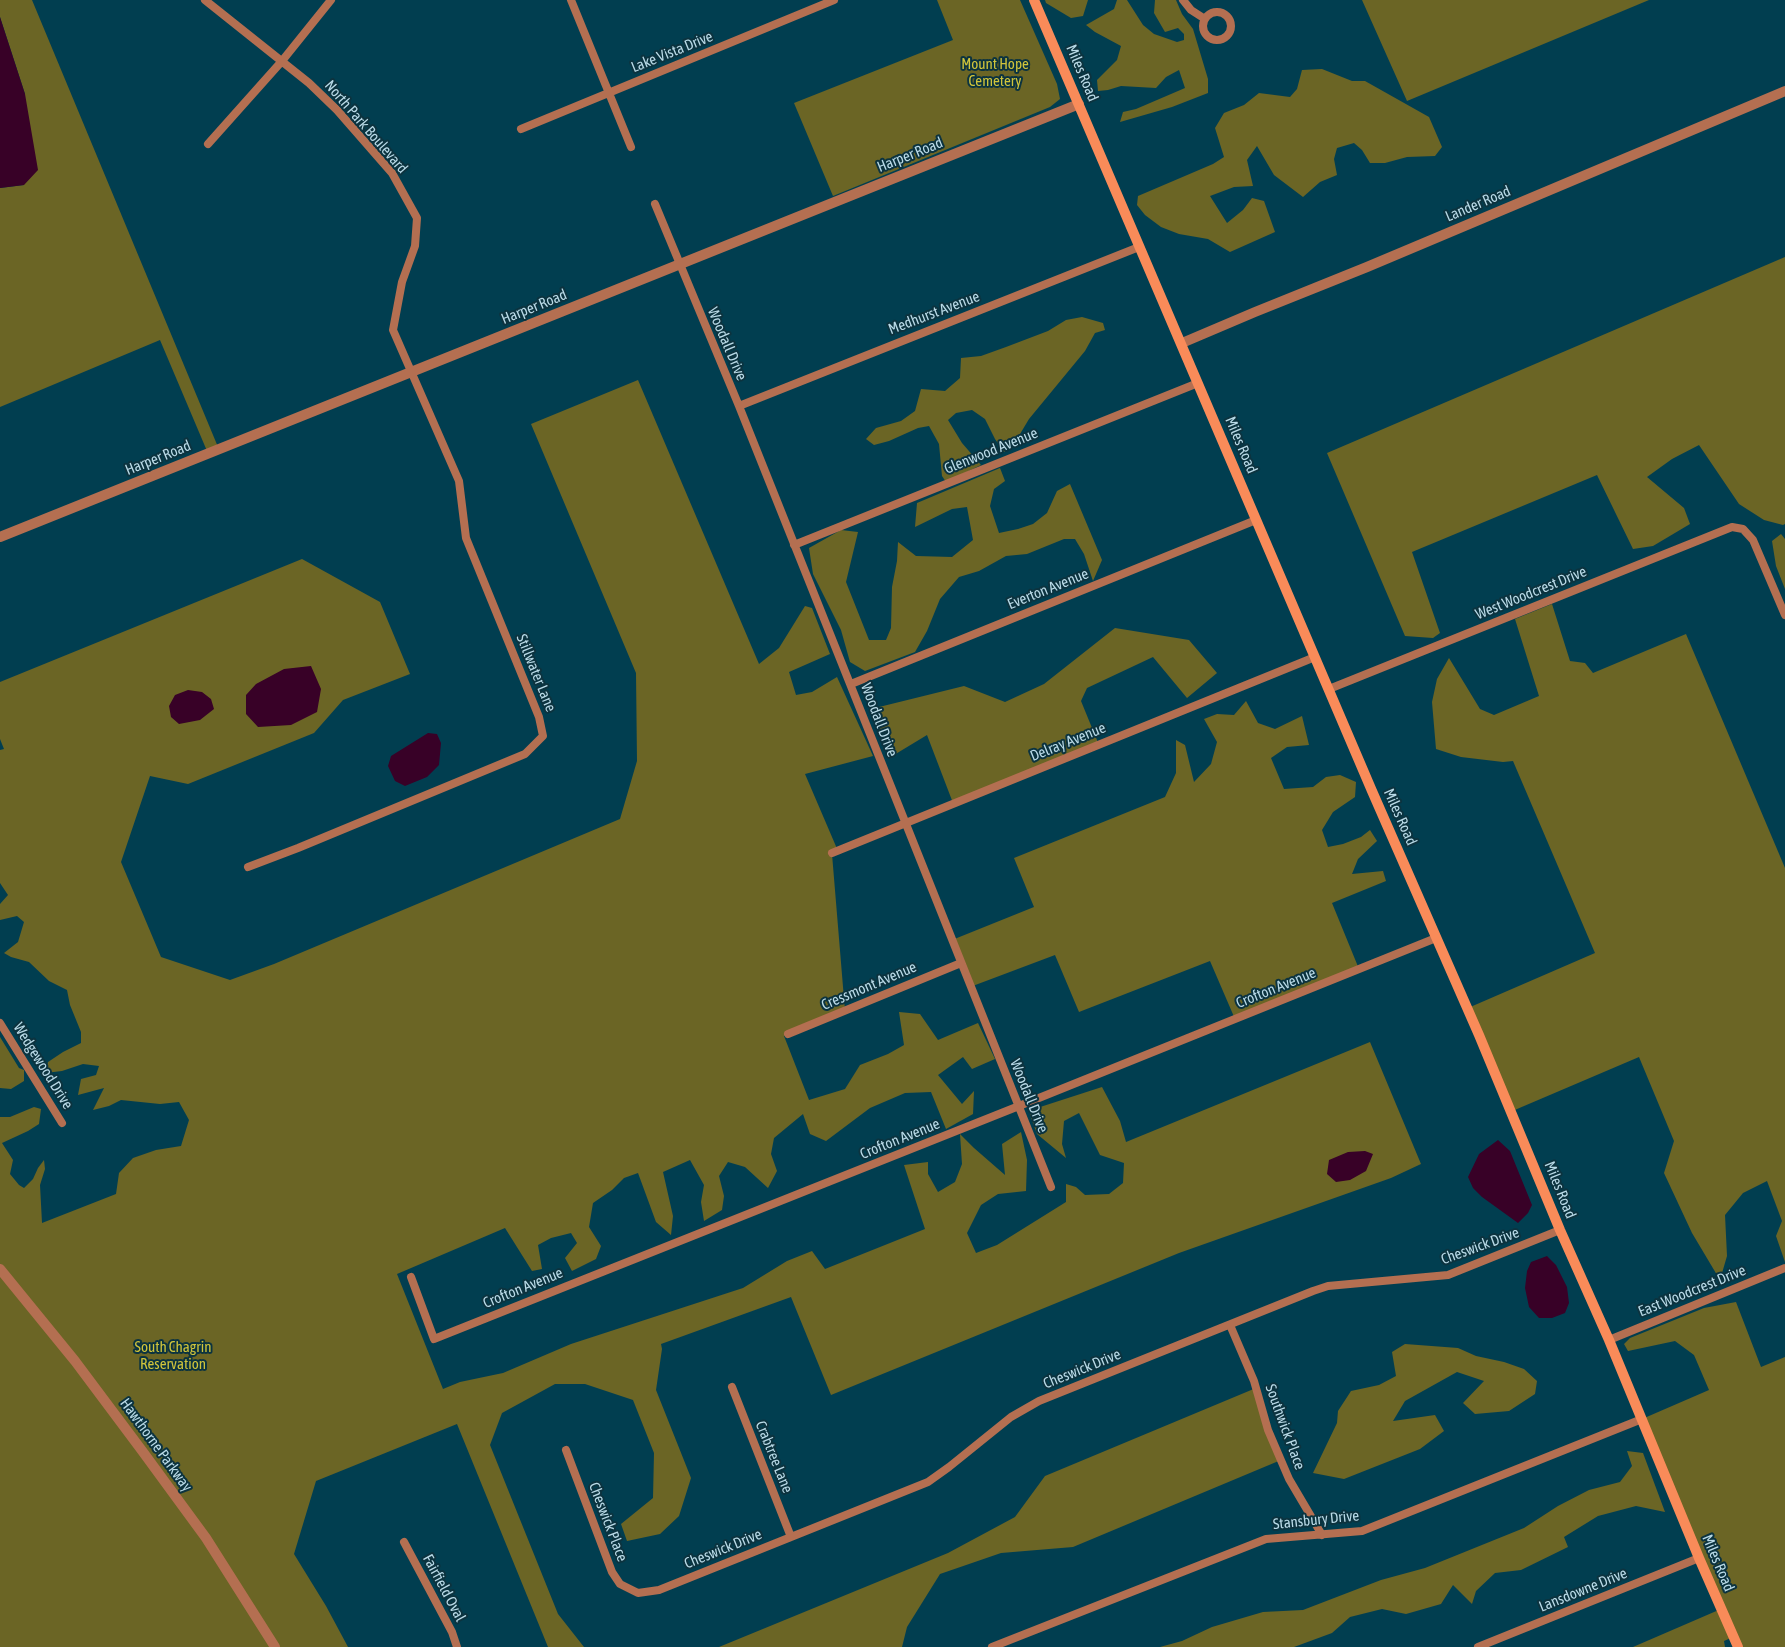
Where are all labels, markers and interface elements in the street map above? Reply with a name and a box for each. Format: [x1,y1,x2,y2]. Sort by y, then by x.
street label: Lake Vista Drive [629,27,715,77]
street label: Miles Road [1062,42,1102,104]
park label: Mount Hope Cemetery [961,55,1029,90]
street label: North Park Boulevard [321,77,411,177]
street label: Harper Road [875,134,945,176]
street label: Lander Road [1443,182,1513,226]
street label: Harper Road [499,286,569,328]
street label: Medhurst Avenue [886,287,982,339]
street label: Woodall Drive [704,305,750,383]
street label: Miles Road [1221,414,1261,476]
street label: Glenwood Avenue [942,424,1040,478]
street label: Harper Road [123,437,193,479]
street label: West Woodcrest Drive [1473,563,1589,623]
street label: Everton Avenue [1005,565,1091,613]
street label: Stillwater Lane [512,632,560,714]
street label: Woodall Drive [857,680,901,760]
street label: Delray Avenue [1028,719,1108,765]
street label: Miles Road [1380,786,1420,848]
street label: Cressmont Avenue [819,958,919,1014]
street label: Crofton Avenue [1233,964,1319,1012]
street label: Wedgewood Drive [9,1020,77,1112]
street label: Woodall Drive [1006,1057,1052,1135]
street label: Crofton Avenue [857,1115,943,1163]
street label: Miles Road [1540,1159,1580,1221]
street label: Cheswick Drive [1438,1224,1522,1268]
street label: East Woodcrest Drive [1636,1261,1748,1321]
street label: Crofton Avenue [480,1264,566,1312]
park label: South Chagrin Reservation [135,1338,211,1373]
street label: Cheswick Drive [1041,1345,1123,1393]
street label: Southwick Place [1261,1382,1309,1472]
street label: Hawthorne Parkway [116,1395,196,1495]
street label: Crabtree Lane [751,1418,797,1496]
street label: Cheswick Place [585,1480,631,1564]
street label: Stansbury Drive [1272,1507,1360,1533]
street label: Cheswick Drive [682,1525,764,1573]
street label: Miles Road [1698,1532,1738,1594]
street label: Fairfield Oval [419,1551,469,1625]
street label: Lansdowne Drive [1536,1564,1630,1616]

